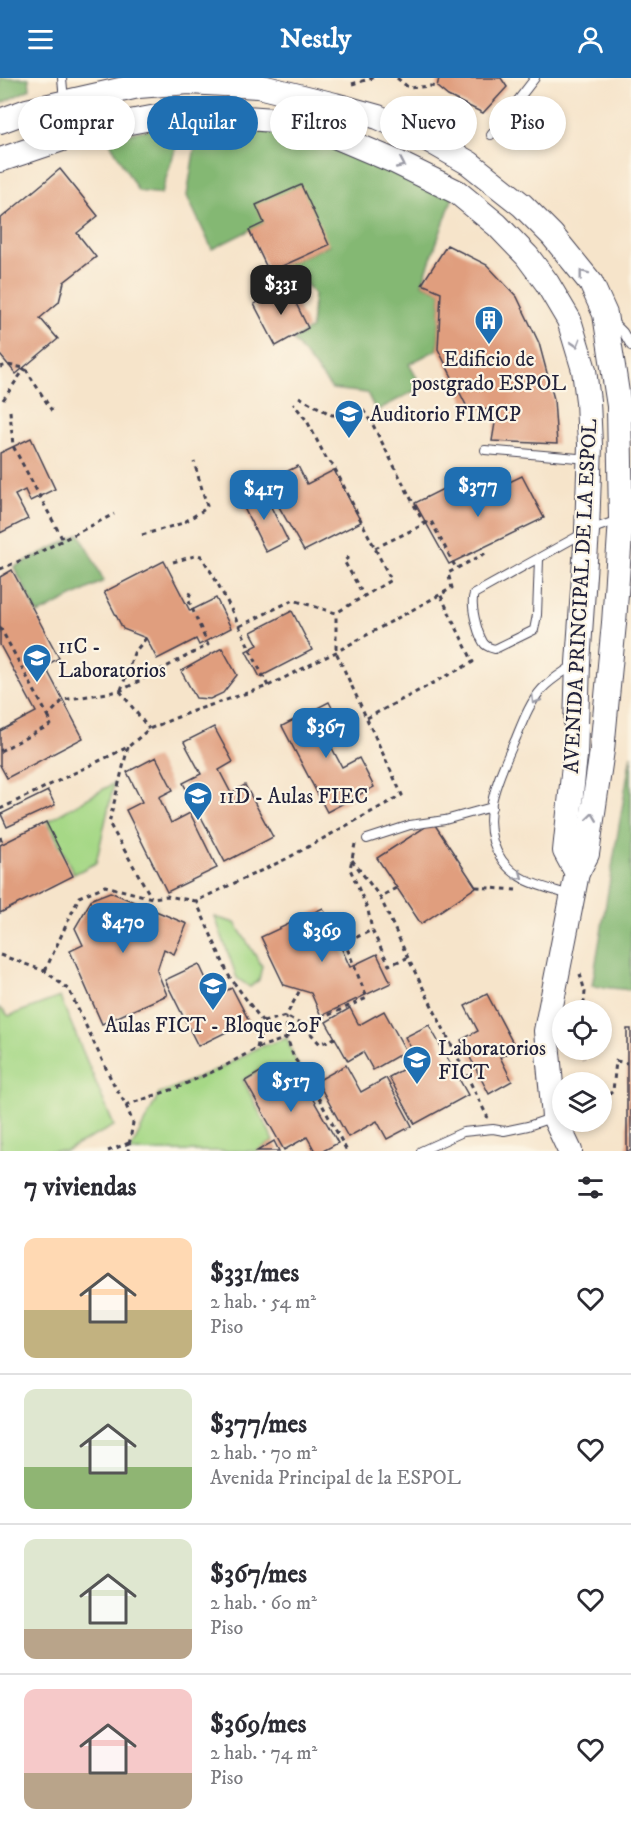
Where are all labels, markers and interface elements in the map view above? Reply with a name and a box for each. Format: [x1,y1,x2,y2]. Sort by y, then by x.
text: Nestly [280,22,351,56]
icon: menu [24,23,57,56]
icon: person [574,23,607,56]
chip: Comprar [18,96,135,150]
chip: Alquilar [147,96,258,150]
chip: Filtros [270,96,368,150]
chip: Nuevo [380,96,477,150]
chip: Piso [489,96,566,150]
one-way arrow [394,157,405,169]
pin: $331 [245,265,317,316]
one-way arrow [580,269,591,280]
text: $331 [264,272,298,297]
building icon: Edificio de postgrado ESPOL [473,304,505,346]
one-way arrow [568,337,581,348]
place label: Edificio de postgrado ESPOL [411,347,566,397]
school or university icon: Auditorio FIMCP [333,398,365,440]
place label: Auditorio FIMCP [370,402,521,428]
street label: AVENIDA PRINCIPAL DE LA ESPOL [559,418,603,774]
pin: $377 [442,467,514,518]
pin: $417 [228,470,300,521]
text: $377 [458,474,498,499]
text: $417 [244,477,284,502]
place label: 11C - Laboratorios [58,634,166,684]
school or university icon: 11C - Laboratorios [21,642,53,684]
one-way arrow [530,694,542,704]
pin: $367 [290,708,362,759]
text: $367 [306,715,346,740]
school or university icon: 11D - Aulas FIEC [182,780,214,822]
place label: 11D - Aulas FIEC [219,784,368,810]
one-way arrow [586,813,598,822]
one-way arrow [513,869,524,880]
pin: $470 [87,903,159,954]
text: $470 [101,910,145,935]
pin: $369 [286,912,358,963]
text: $369 [303,919,341,944]
school or university icon: Aulas FICT - Bloque 20F [197,970,229,1012]
map controls [552,1000,612,1132]
button: locate [552,1000,612,1060]
place label: Aulas FICT - Bloque 20F [105,1013,322,1039]
place label: Laboratorios FICT [438,1036,546,1086]
school or university icon: Laboratorios FICT [401,1044,433,1086]
pin: $517 [255,1062,327,1113]
text: $517 [272,1069,310,1094]
button: layers [552,1072,612,1132]
text: 7 viviendas [24,1171,137,1204]
icon: filters [574,1171,607,1204]
text: $331/mes [210,1257,299,1290]
icon: home [72,1262,144,1334]
icon: heart [574,1282,607,1315]
text: 2 hab. · 54 m² [210,1290,316,1315]
text: Piso [210,1315,243,1340]
text: $377/mes [210,1408,307,1441]
icon: home [72,1413,144,1485]
icon: heart [574,1433,607,1466]
text: 2 hab. · 70 m² [210,1441,317,1466]
text: Avenida Principal de la ESPOL [210,1466,461,1491]
text: $367/mes [210,1558,307,1591]
icon: home [72,1563,144,1635]
icon: heart [574,1583,607,1616]
text: 2 hab. · 60 m² [210,1591,317,1616]
text: Piso [210,1616,243,1641]
text: $369/mes [210,1708,306,1741]
icon: home [72,1713,144,1785]
icon: heart [574,1733,607,1766]
text: 2 hab. · 74 m² [210,1741,318,1766]
text: Piso [210,1766,243,1791]

